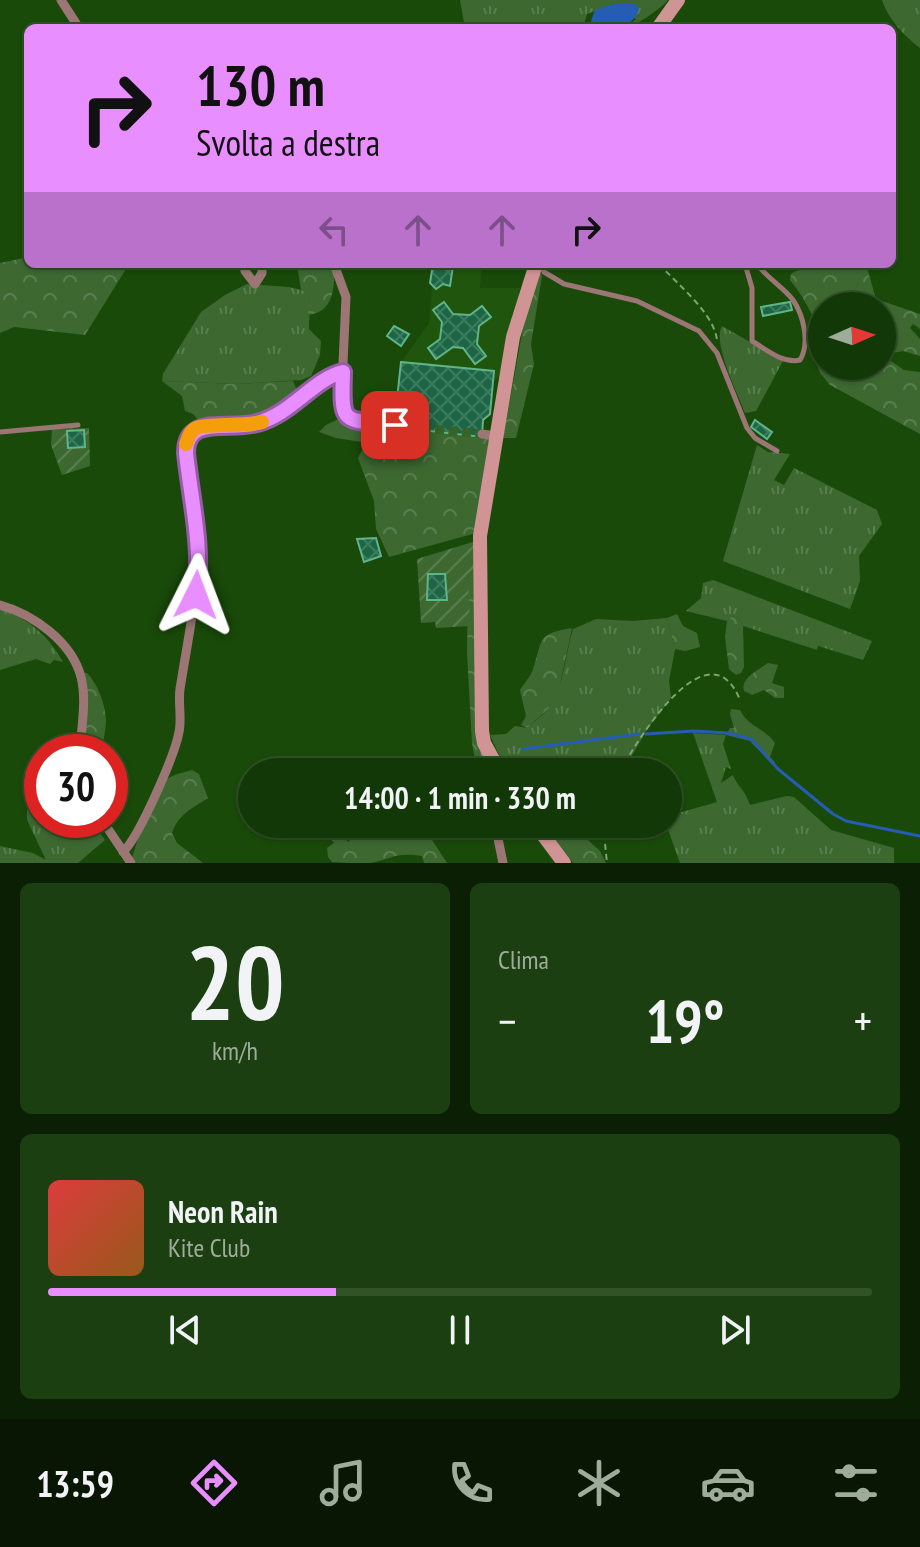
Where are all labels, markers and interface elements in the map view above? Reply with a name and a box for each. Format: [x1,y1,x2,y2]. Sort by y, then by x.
text: 130 m [196,49,325,121]
icon: right [64,56,168,160]
text: Svolta a destra [196,119,380,166]
icon: left [312,208,356,252]
icon: ahead [396,208,440,252]
icon: ahead [480,208,524,252]
icon: right [564,208,608,252]
north arrow [808,292,896,380]
map controls [808,292,896,380]
pin [361,391,429,459]
icon: arrive [373,403,417,447]
position arrow [154,553,238,637]
speed limit sign: 30 [24,734,128,838]
text: 14:00 · 1 min · 330 m [344,778,576,817]
text: 20 [185,914,285,1049]
text: Clima [498,943,549,976]
text: 19° [645,982,725,1060]
text: − [498,992,516,1049]
text: + [854,992,872,1049]
text: km/h [212,1034,258,1067]
text: Neon Rain [168,1192,278,1231]
text: Kite Club [168,1231,250,1264]
icon: previous [163,1308,207,1352]
icon: pause [438,1308,482,1352]
icon: next [713,1308,757,1352]
icon: directions [186,1455,242,1511]
icon: music [315,1455,371,1511]
icon: phone [443,1455,499,1511]
icon: climate [571,1455,627,1511]
icon: car [700,1455,756,1511]
icon: filters [828,1455,884,1511]
text: 13:59 [36,1460,114,1507]

